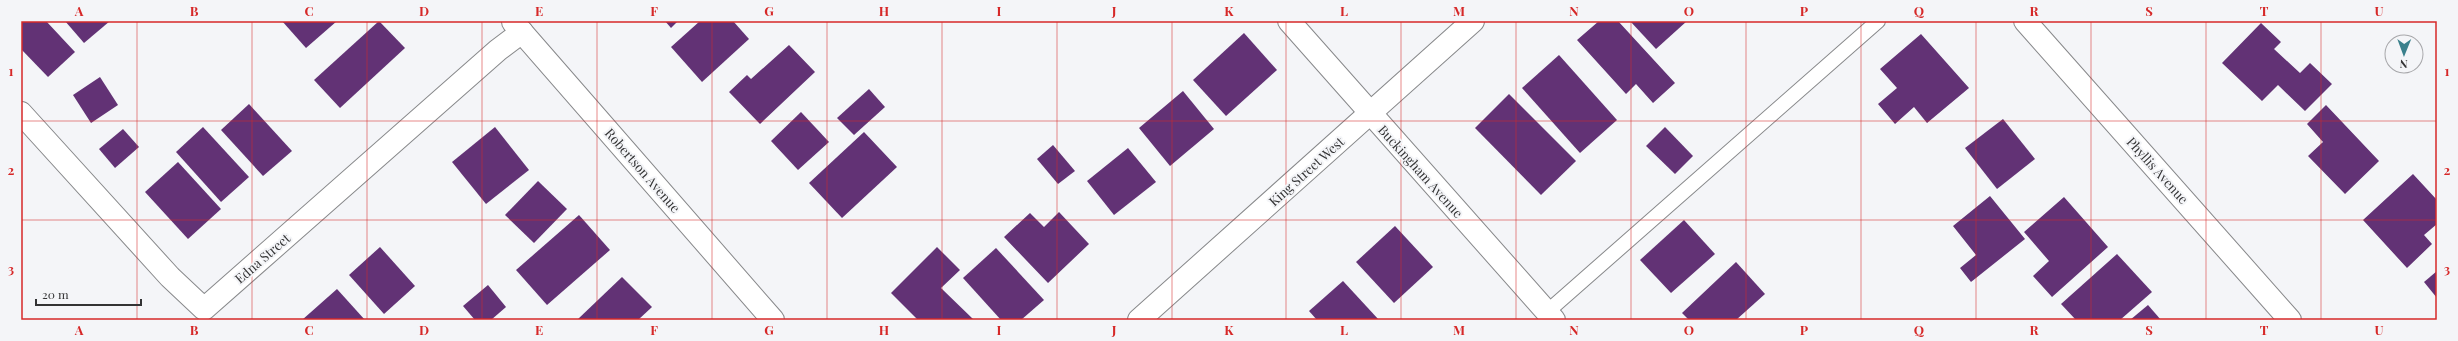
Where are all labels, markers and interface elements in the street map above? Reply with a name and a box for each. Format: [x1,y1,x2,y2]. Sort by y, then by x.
text: A [74,2,84,19]
text: B [190,2,199,19]
text: C [304,2,314,19]
text: D [419,2,429,19]
text: E [535,2,543,19]
text: F [650,2,658,19]
text: G [764,2,774,19]
text: H [879,2,889,19]
text: I [997,2,1002,19]
text: J [1111,2,1117,19]
text: K [1224,2,1234,19]
text: L [1340,2,1348,19]
text: M [1453,2,1465,19]
text: N [1569,2,1579,19]
text: O [1684,2,1694,19]
text: P [1800,2,1809,19]
text: Q [1914,2,1925,19]
text: R [2030,2,2040,19]
text: S [2145,2,2153,19]
text: T [2260,2,2269,19]
text: U [2375,2,2384,19]
north arrow [2384,34,2424,74]
text: N [2400,57,2408,72]
text: 1 [9,62,14,79]
text: 1 [2445,62,2450,79]
street label: Buckingham Avenue [1375,121,1467,221]
street label: Robertson Avenue [602,124,685,216]
street label: King Street West [1265,133,1347,209]
street label: Phyllis Avenue [2124,133,2193,207]
text: 2 [8,161,15,178]
text: 2 [2444,161,2451,178]
street label: Edna Street [231,229,293,287]
text: 3 [8,260,14,277]
text: 3 [2444,260,2450,277]
scale bar [36,281,141,307]
text: 20 m [42,286,69,302]
text: A [74,321,84,338]
text: B [190,321,199,338]
text: C [304,321,314,338]
text: D [419,321,429,338]
text: E [535,321,543,338]
text: F [650,321,658,338]
text: G [764,321,774,338]
text: H [879,321,889,338]
text: I [997,321,1002,338]
text: J [1111,321,1117,338]
text: K [1224,321,1234,338]
text: L [1340,321,1348,338]
text: M [1453,321,1465,338]
text: N [1569,321,1579,338]
text: O [1684,321,1694,338]
text: P [1800,321,1809,338]
text: Q [1914,321,1925,338]
text: R [2030,321,2040,338]
text: S [2145,321,2153,338]
text: T [2260,321,2269,338]
text: U [2375,321,2384,338]

